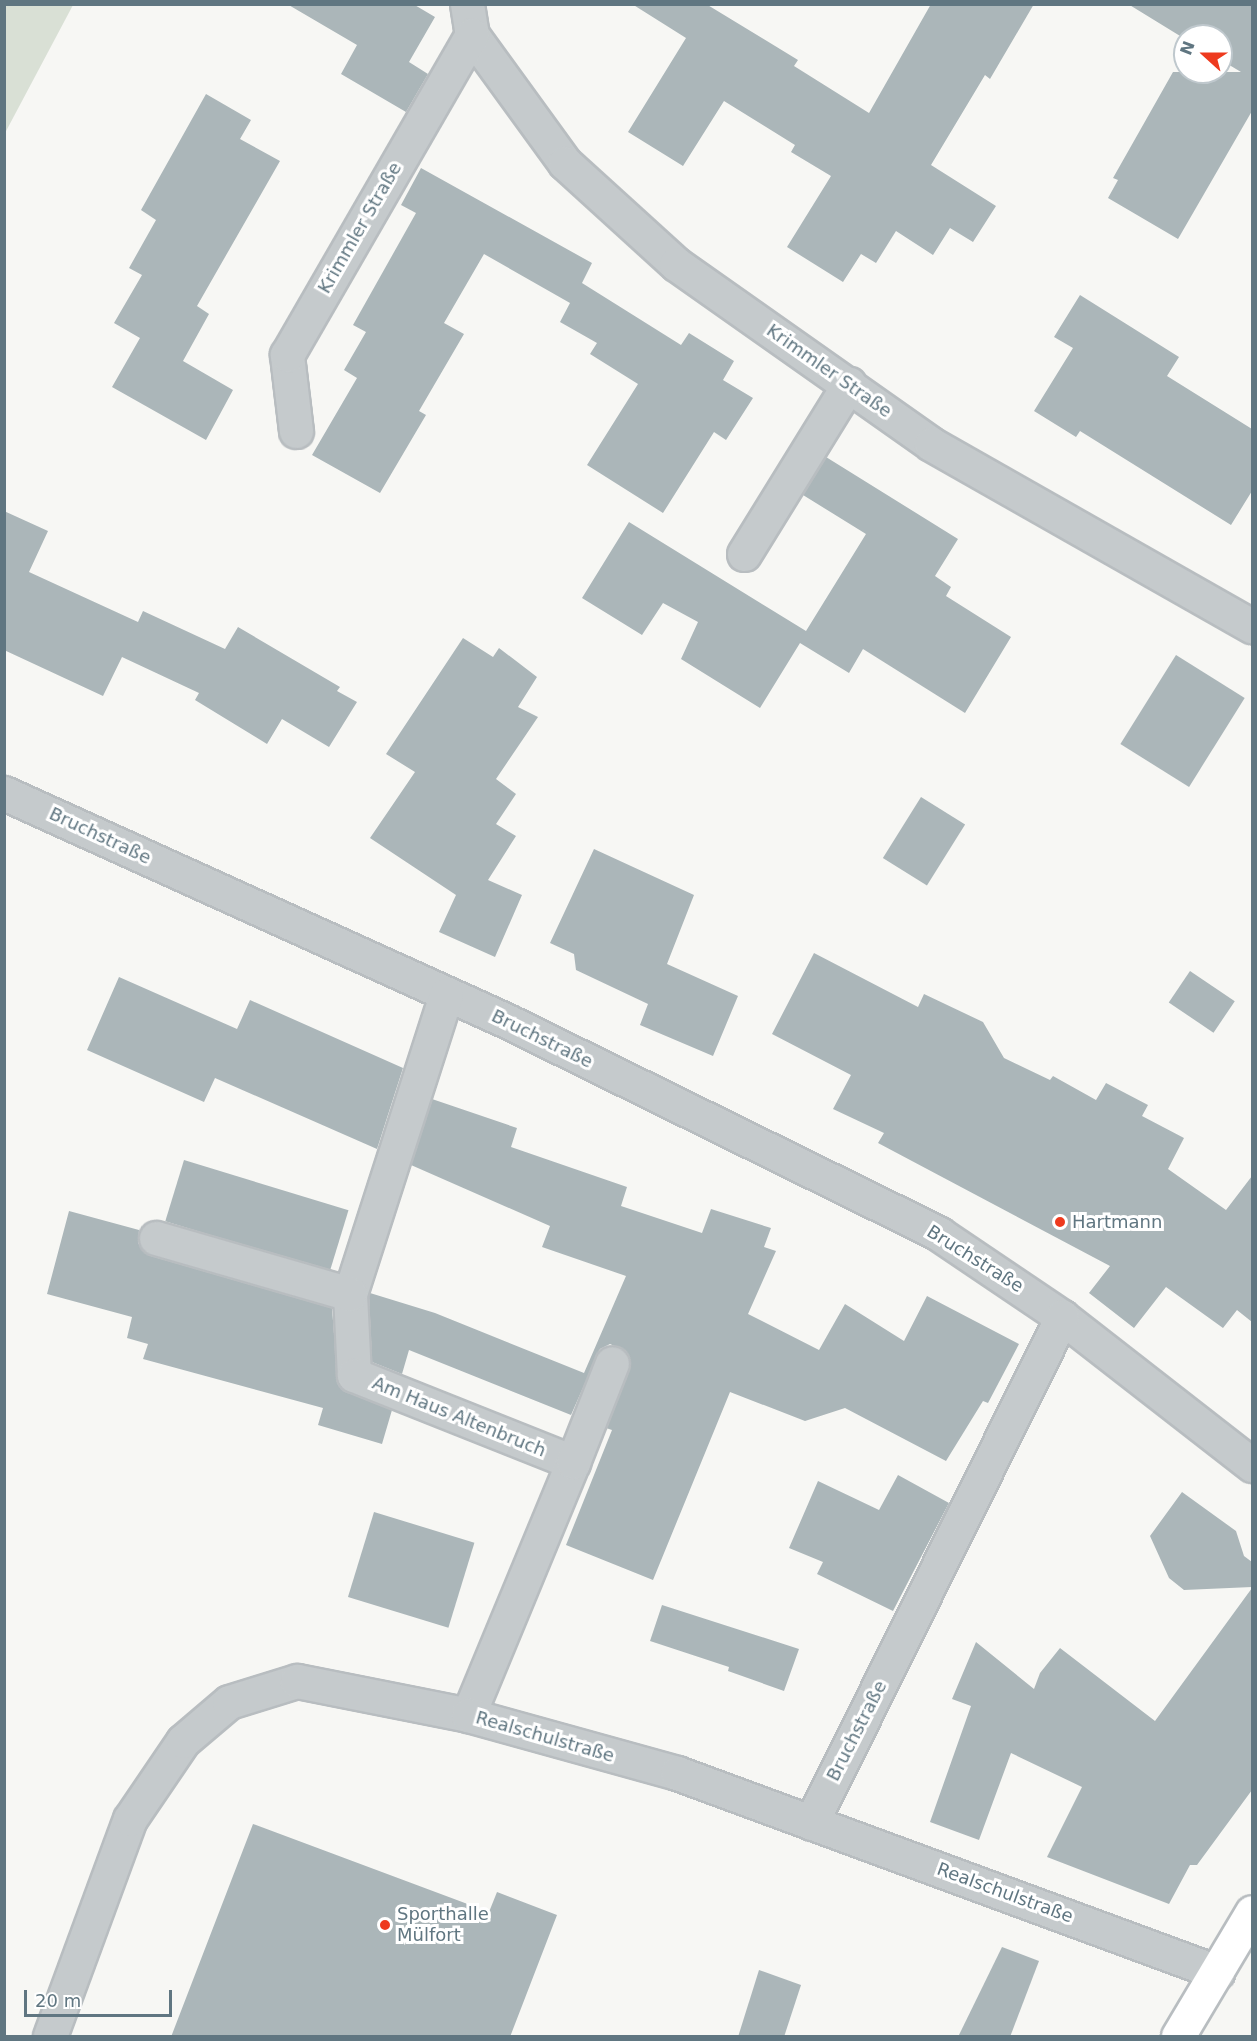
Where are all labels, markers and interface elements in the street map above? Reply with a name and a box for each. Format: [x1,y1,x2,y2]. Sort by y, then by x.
north arrow [1173,24,1233,84]
text: N [1176,38,1199,58]
street label: Krimmler Straße [314,159,406,297]
street label: Krimmler Straße [762,320,896,422]
street label: Bruchstraße [46,803,154,869]
street label: Bruchstraße [488,1005,596,1073]
place label: Hartmann [1072,1211,1162,1233]
marker: Hartmann [1053,1215,1067,1229]
street label: Bruchstraße [923,1221,1027,1297]
street label: Am Haus Altenbruch [369,1372,549,1462]
street label: Bruchstraße [822,1677,892,1785]
street label: Realschulstraße [473,1707,617,1767]
street label: Realschulstraße [934,1858,1076,1928]
place label: Sporthalle Mülfort [397,1904,489,1946]
marker: Sporthalle Mülfort [378,1918,392,1932]
scale bar [27,1978,176,2016]
text: 20 m [35,1990,81,2011]

